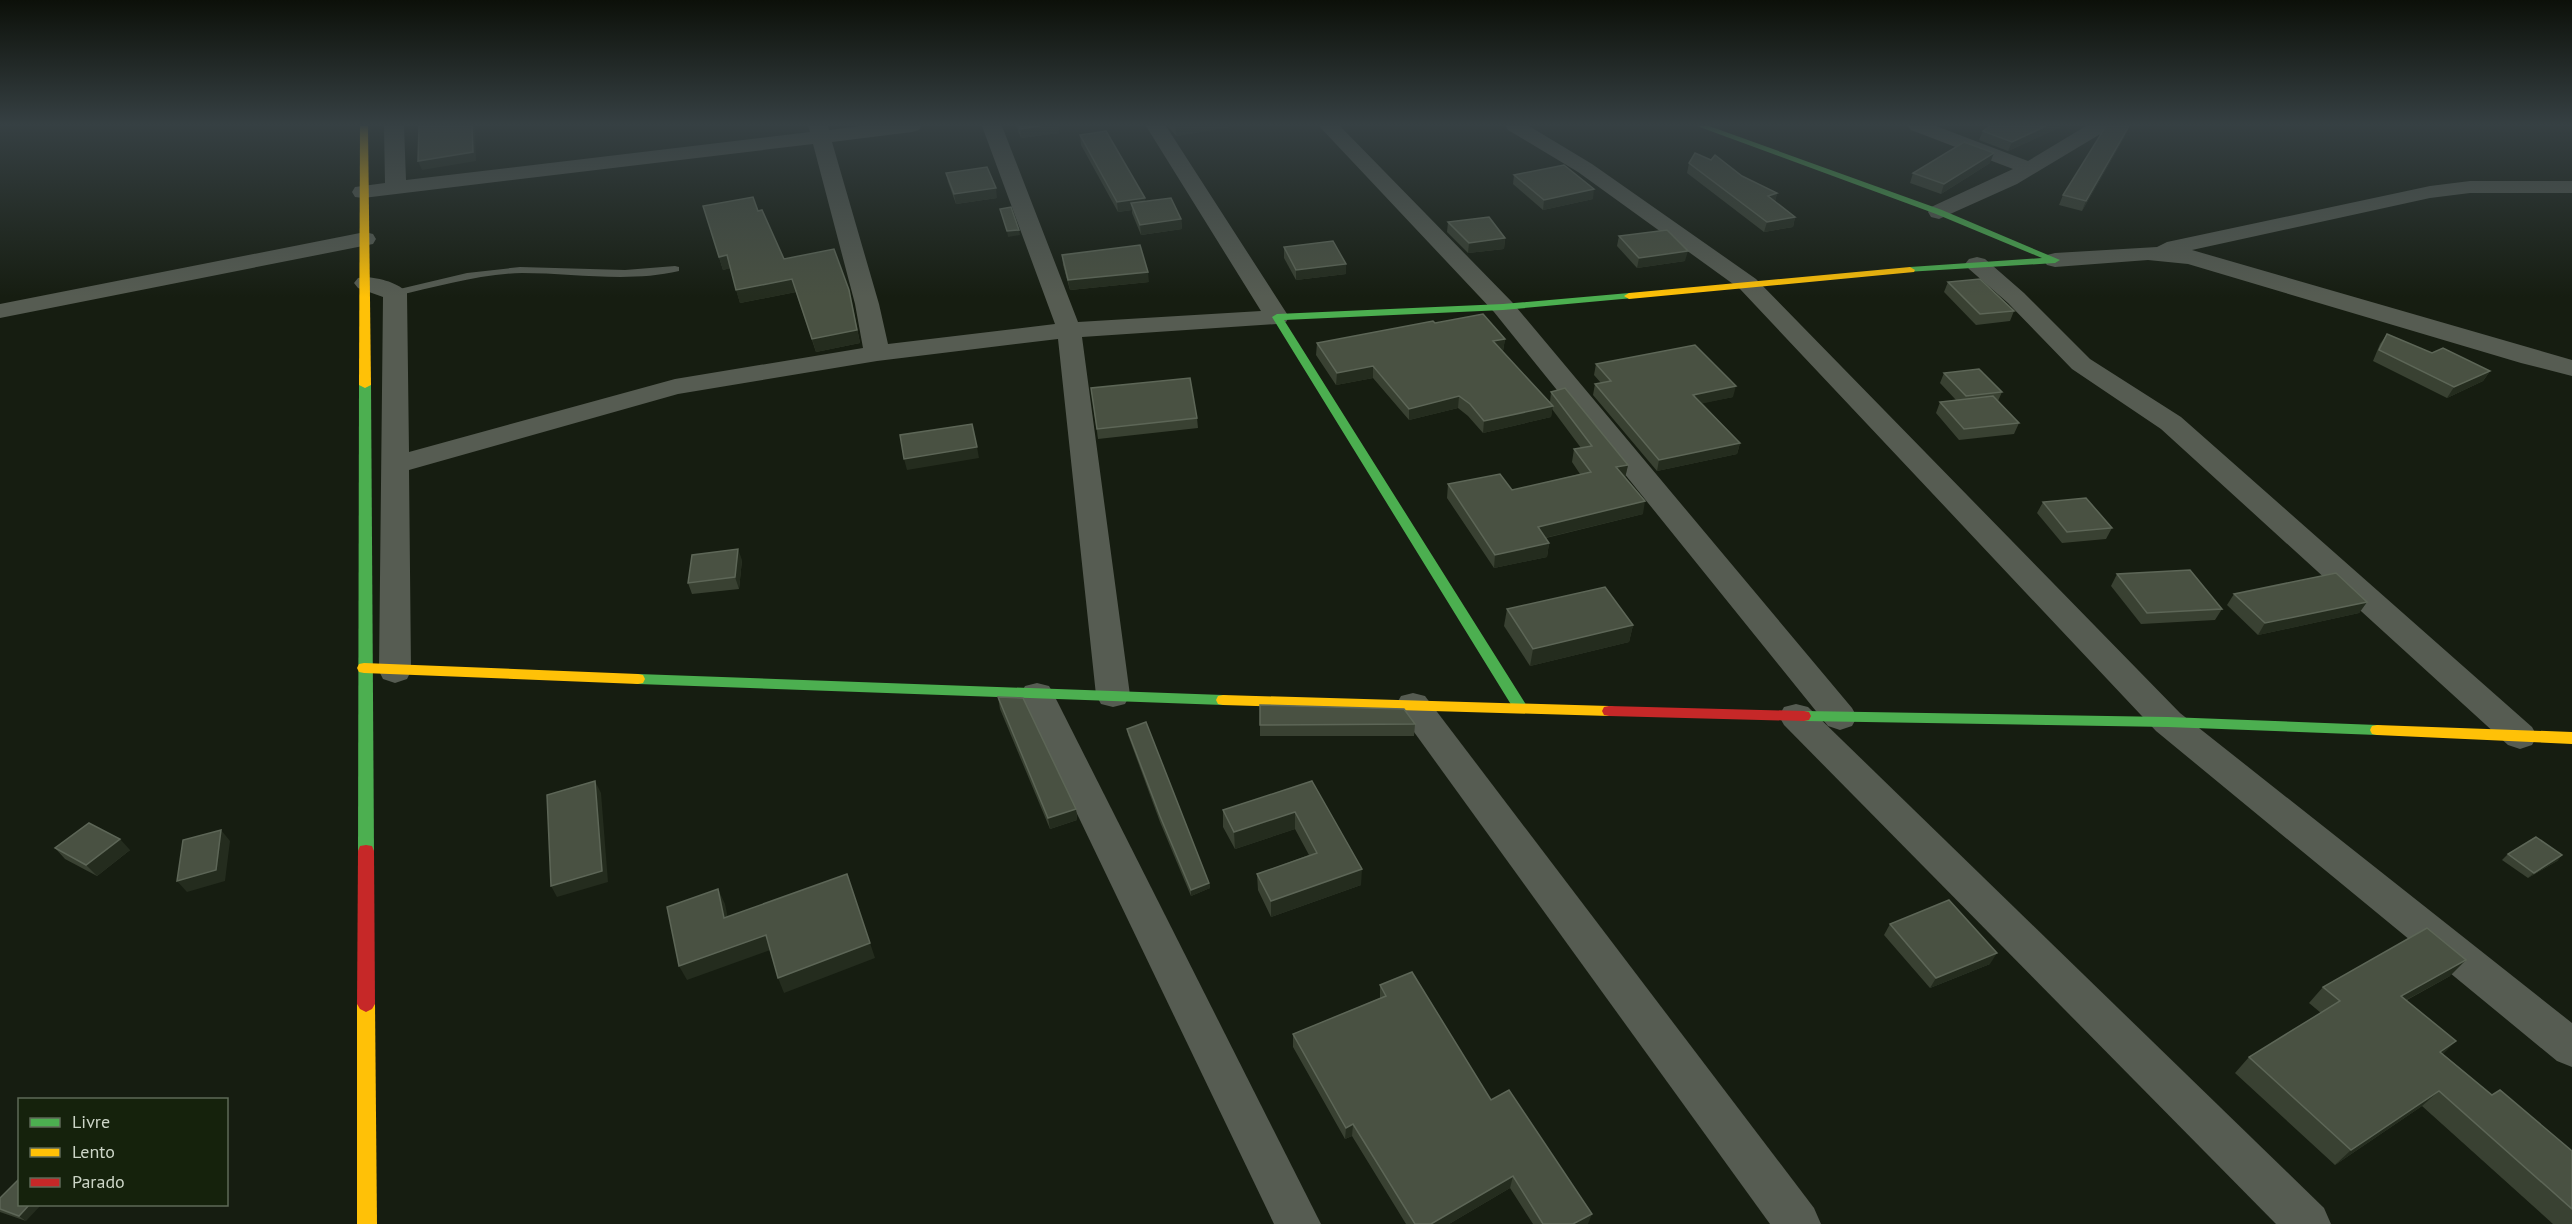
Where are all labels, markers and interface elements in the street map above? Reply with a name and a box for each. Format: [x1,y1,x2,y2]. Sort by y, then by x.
legend [18,1098,228,1206]
text: Livre [72,1110,110,1133]
text: Lento [72,1140,115,1163]
text: Parado [72,1170,125,1193]

